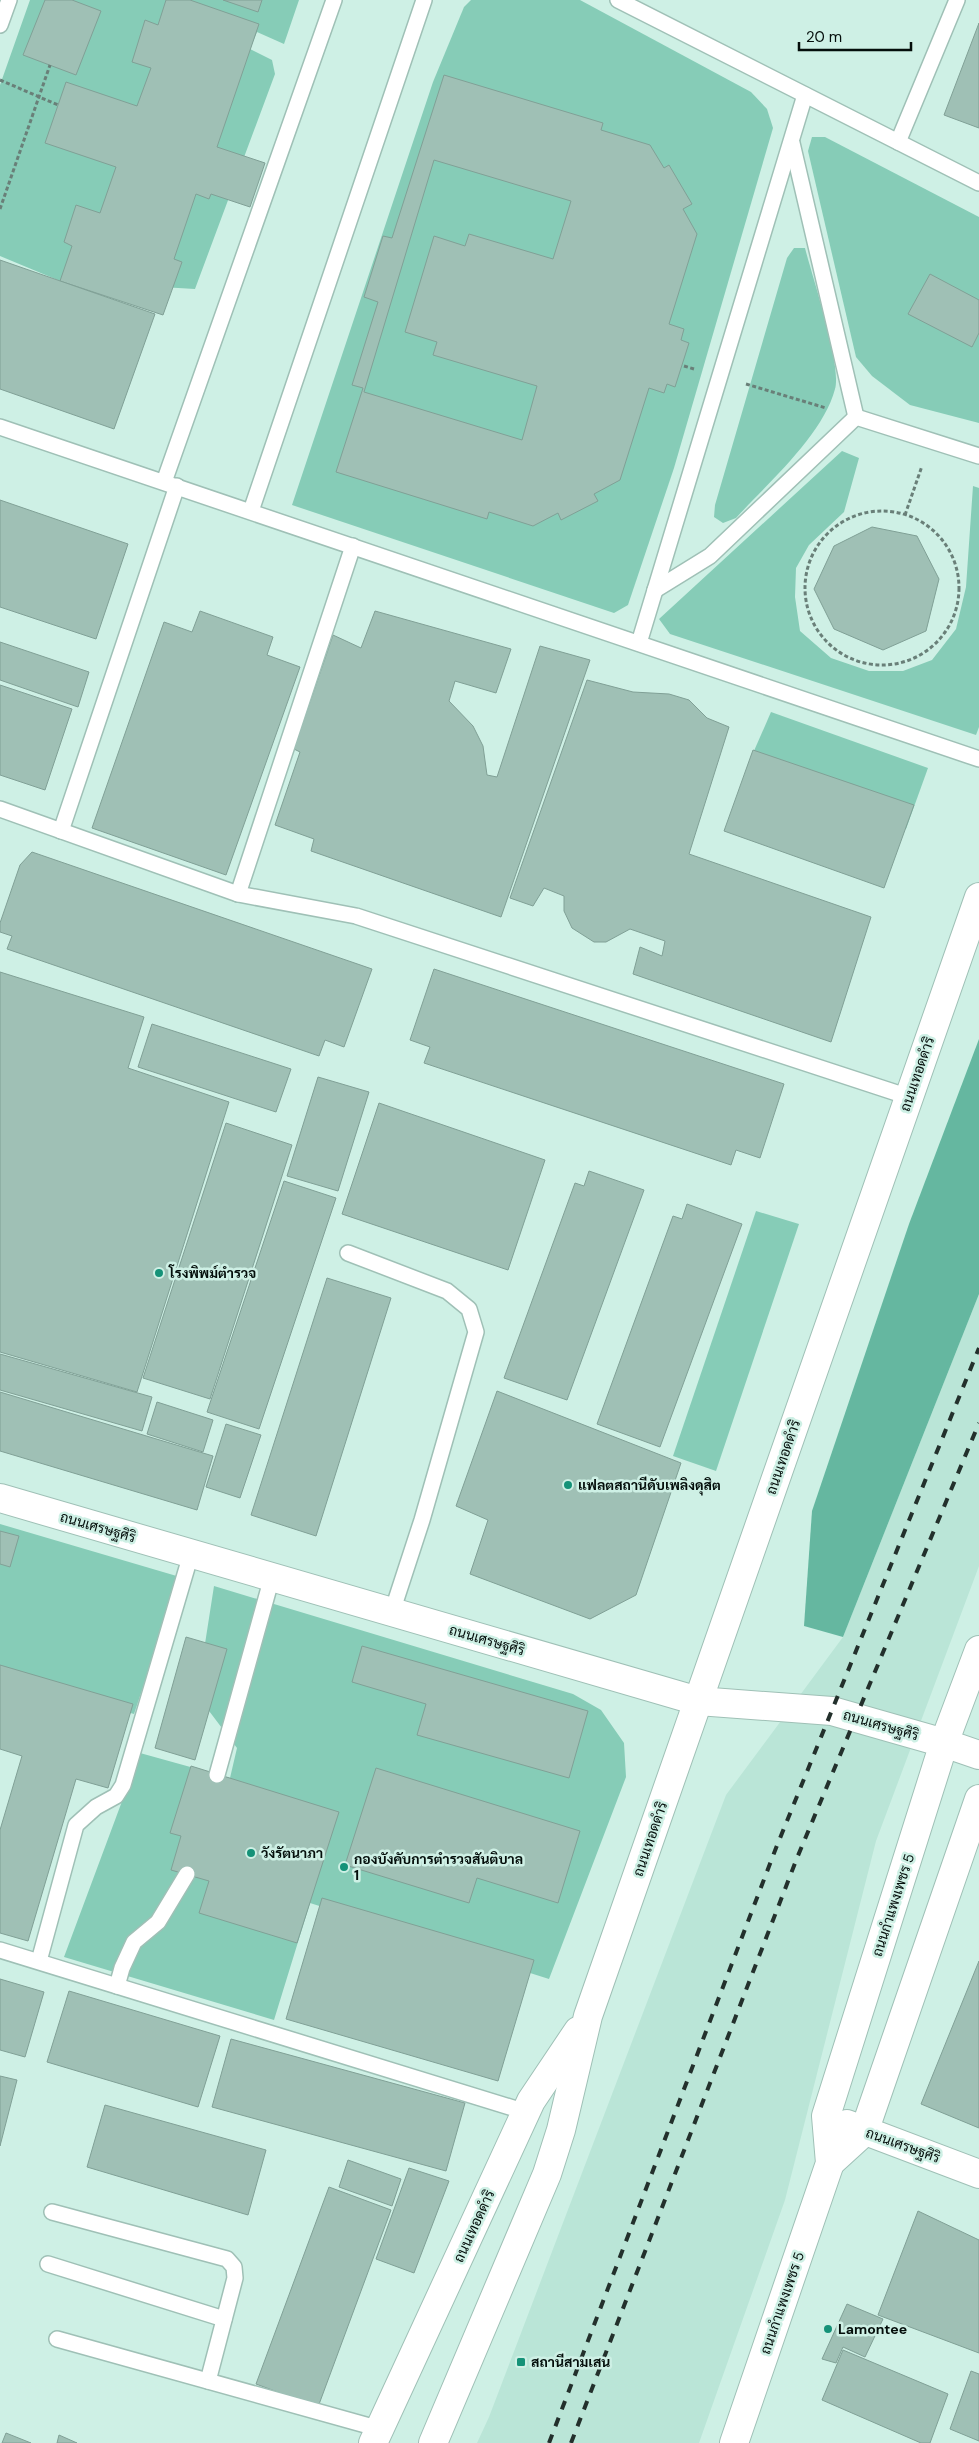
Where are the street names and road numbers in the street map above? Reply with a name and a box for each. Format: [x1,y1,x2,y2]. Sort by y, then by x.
street label: ถนนเทอดดำริ [896,1034,938,1114]
street label: ถนนเทอดดำริ [762,1417,804,1497]
street label: ถนนเศรษฐศิริ [58,1508,138,1546]
street label: ถนนเศรษฐศิริ [447,1621,527,1659]
street label: ถนนเศรษฐศิริ [841,1706,921,1744]
street label: ถนนเทอดดำริ [629,1799,671,1879]
street label: ถนนกำแพงเพชร 5 [868,1851,918,1959]
street label: ถนนเศรษฐศิริ [863,2123,943,2167]
street label: ถนนเทอดดำริ [449,2187,499,2265]
street label: ถนนกำแพงเพชร 5 [756,2249,808,2357]

